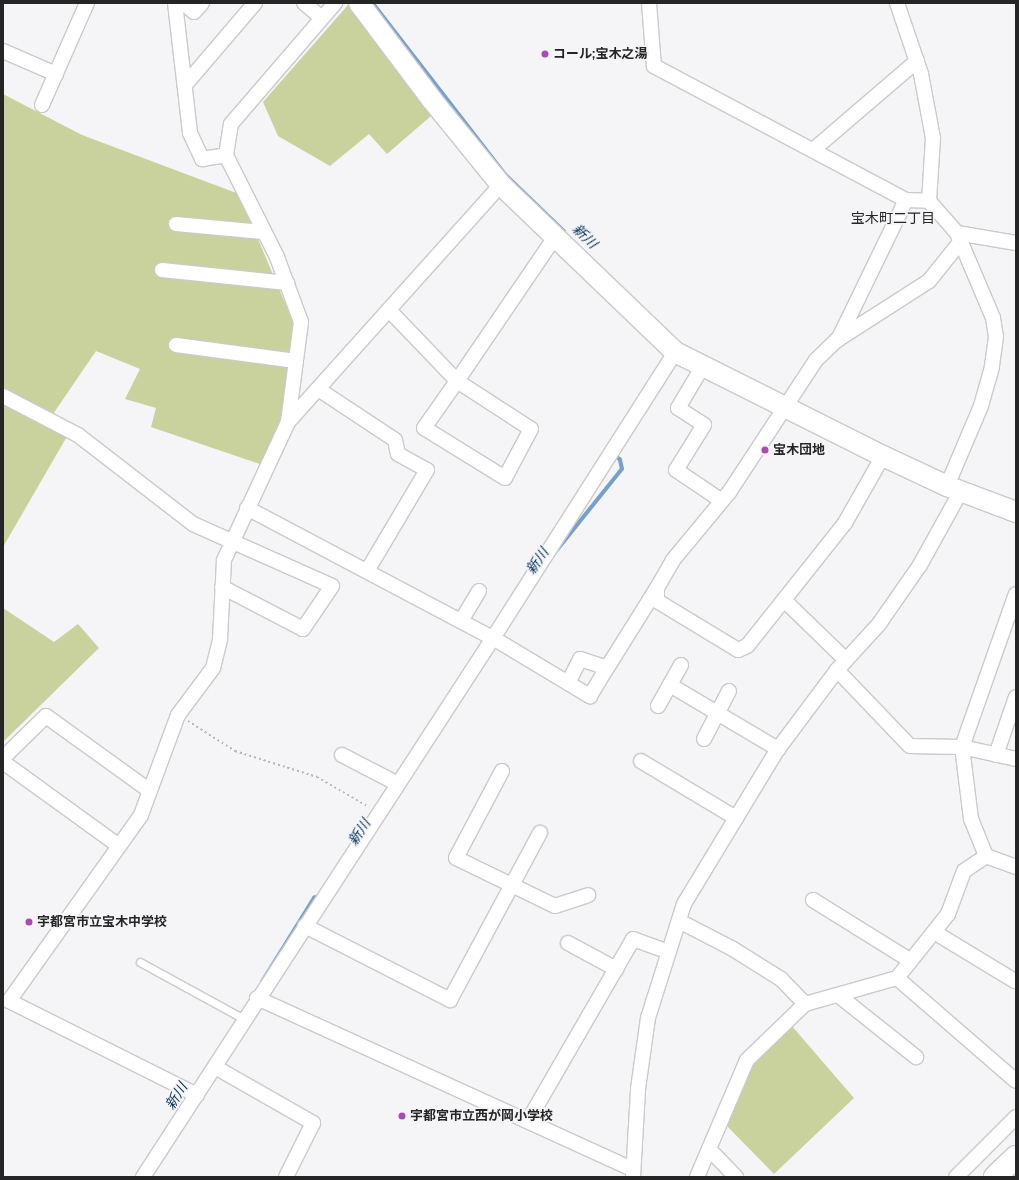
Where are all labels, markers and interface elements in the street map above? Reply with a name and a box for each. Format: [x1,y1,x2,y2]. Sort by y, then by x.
place label: コール;宝木之湯 [553,46,648,62]
marker: コール;宝木之湯 [540,49,550,59]
district label: 宝木町二丁目 [851,210,935,226]
water label: 新川 [569,220,601,252]
place label: 宝木団地 [773,442,825,458]
marker: 宝木団地 [760,445,770,455]
water label: 新川 [522,545,552,577]
water label: 新川 [344,816,374,848]
place label: 宇都宮市立宝木中学校 [37,914,167,930]
marker: 宇都宮市立宝木中学校 [24,917,34,927]
water label: 新川 [161,1080,191,1112]
place label: 宇都宮市立西が岡小学校 [410,1108,553,1124]
marker: 宇都宮市立西が岡小学校 [397,1111,407,1121]

